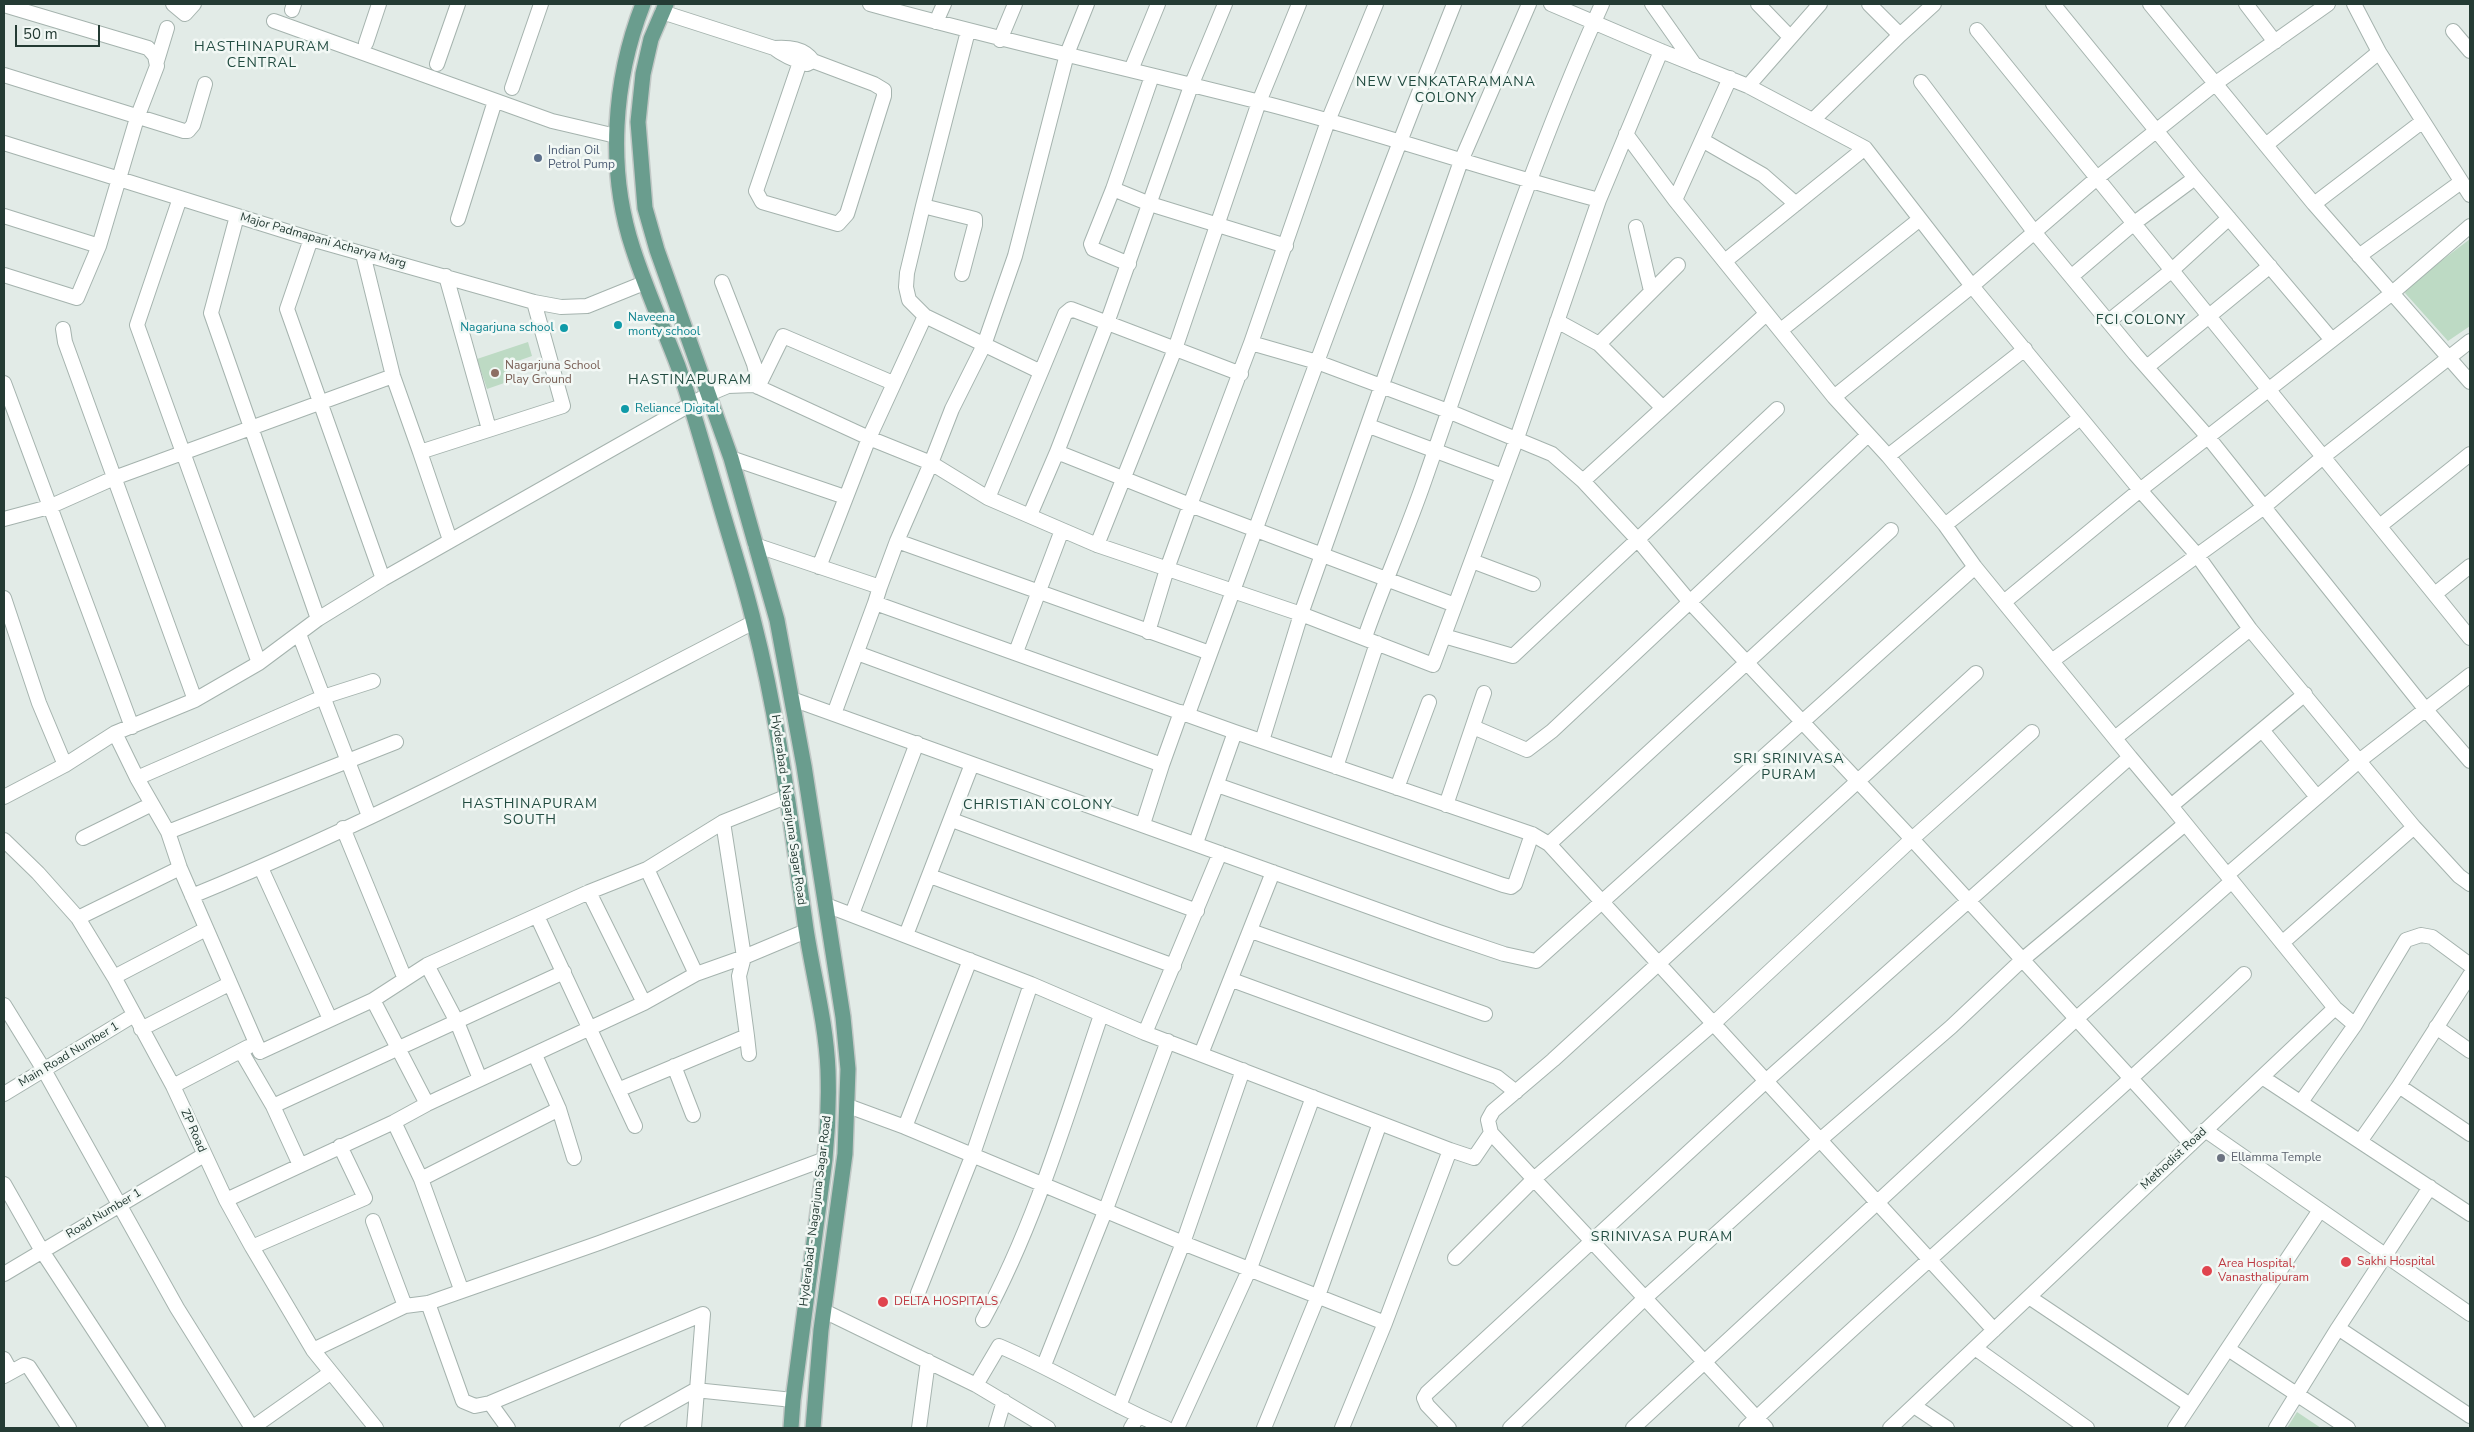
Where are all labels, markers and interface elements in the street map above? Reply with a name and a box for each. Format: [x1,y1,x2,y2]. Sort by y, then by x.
scale bar [18,15,102,47]
text: 50 m [23,24,58,44]
district label: HASTHINAPURAM CENTRAL [192,40,332,72]
district label: NEW VENKATARAMANA COLONY [1354,75,1538,108]
place label: Indian Oil Petrol Pump [548,144,615,172]
marker: Indian Oil Petrol Pump [532,152,544,164]
street label: Major Padmapani Acharya Marg [238,210,408,272]
place label: Naveena monty school [628,311,700,339]
district label: FCI COLONY [2095,313,2187,329]
marker: Naveena monty school [612,319,624,331]
place label: Nagarjuna school [460,321,554,335]
marker: Nagarjuna school [558,322,570,334]
place label: Nagarjuna School Play Ground [505,359,600,387]
marker: Nagarjuna School Play Ground [489,367,501,379]
district label: HASTINAPURAM [626,373,754,389]
place label: Reliance Digital [635,402,719,416]
marker: Reliance Digital [619,403,631,415]
street label: Hyderabad - Nagarjuna Sagar Road [768,714,808,906]
district label: SRI SRINIVASA PURAM [1732,752,1846,784]
district label: HASTHINAPURAM SOUTH [460,797,600,830]
district label: CHRISTIAN COLONY [961,798,1115,814]
street label: Main Road Number 1 [16,1019,122,1091]
street label: ZP Road [177,1107,209,1155]
street label: Hyderabad - Nagarjuna Sagar Road [797,1115,835,1307]
street label: Methodist Road [2138,1125,2210,1193]
place label: Ellamma Temple [2231,1151,2321,1165]
marker: Ellamma Temple [2215,1152,2227,1164]
street label: Road Number 1 [64,1186,144,1242]
district label: SRINIVASA PURAM [1589,1230,1735,1246]
marker: Sakhi Hospital [2339,1255,2353,1269]
place label: Sakhi Hospital [2357,1255,2435,1269]
place label: Area Hospital, Vanasthalipuram [2218,1257,2309,1285]
marker: Area Hospital, Vanasthalipuram [2200,1264,2214,1278]
marker: DELTA HOSPITALS [876,1295,890,1309]
place label: DELTA HOSPITALS [894,1295,998,1309]

